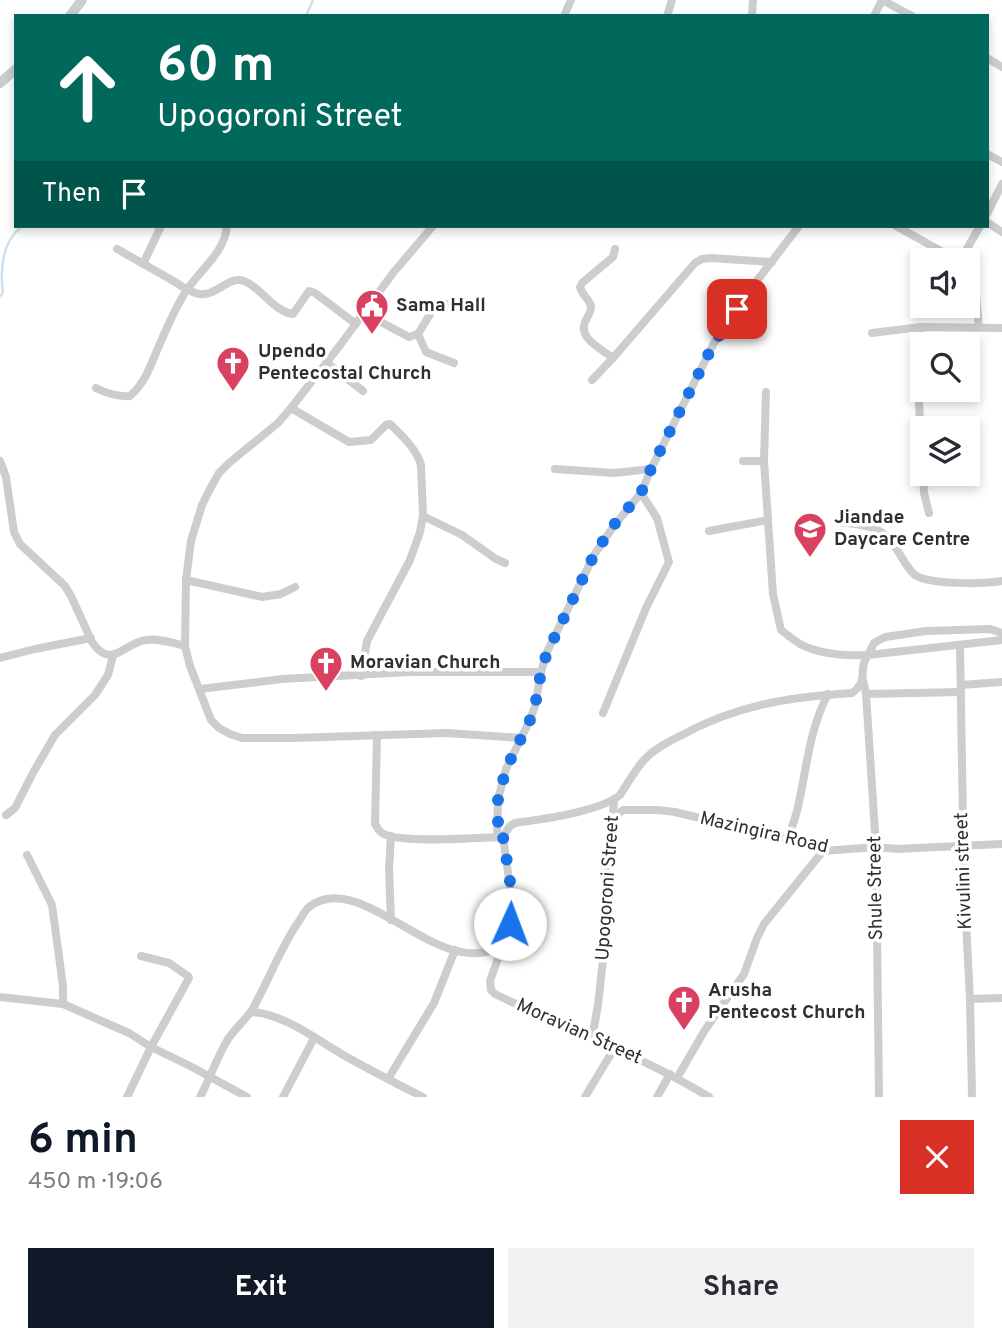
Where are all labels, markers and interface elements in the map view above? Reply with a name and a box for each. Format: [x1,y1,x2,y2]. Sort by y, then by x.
text: 60 m [157,37,275,99]
icon: ahead [42,42,133,133]
text: Upogoroni Street [157,98,403,138]
icon: arrive [115,175,153,213]
text: Then [42,178,101,211]
map controls [910,248,980,486]
button: sound [910,248,980,318]
pin [707,279,767,339]
public building icon: Sama Hall [353,287,391,336]
icon: arrive [718,290,756,328]
place label: Sama Hall [396,294,486,318]
button: search [910,332,980,402]
place label: Upendo Pentecostal Church [258,340,432,386]
church icon: Upendo Pentecostal Church [214,344,252,393]
button: layers [910,416,980,486]
place label: Jiandae Daycare Centre [834,506,970,552]
school or university icon: Jiandae Daycare Centre [791,510,829,559]
church icon: Moravian Church [307,644,345,693]
place label: Moravian Church [350,651,500,675]
street label: Mazingira Road [697,807,831,859]
street label: Kivulini street [950,812,978,930]
street label: Upogoroni Street [591,814,625,962]
street label: Shule Street [863,835,889,941]
position arrow [473,887,547,961]
place label: Arusha Pentecost Church [708,979,866,1025]
church icon: Arusha Pentecost Church [665,983,703,1032]
street label: Moravian Street [512,994,646,1070]
text: 6 min [28,1115,138,1168]
button: close [900,1120,974,1194]
text: 450 m · 19:06 [28,1168,163,1197]
button: Exit [28,1248,494,1328]
button: Share [508,1248,974,1328]

